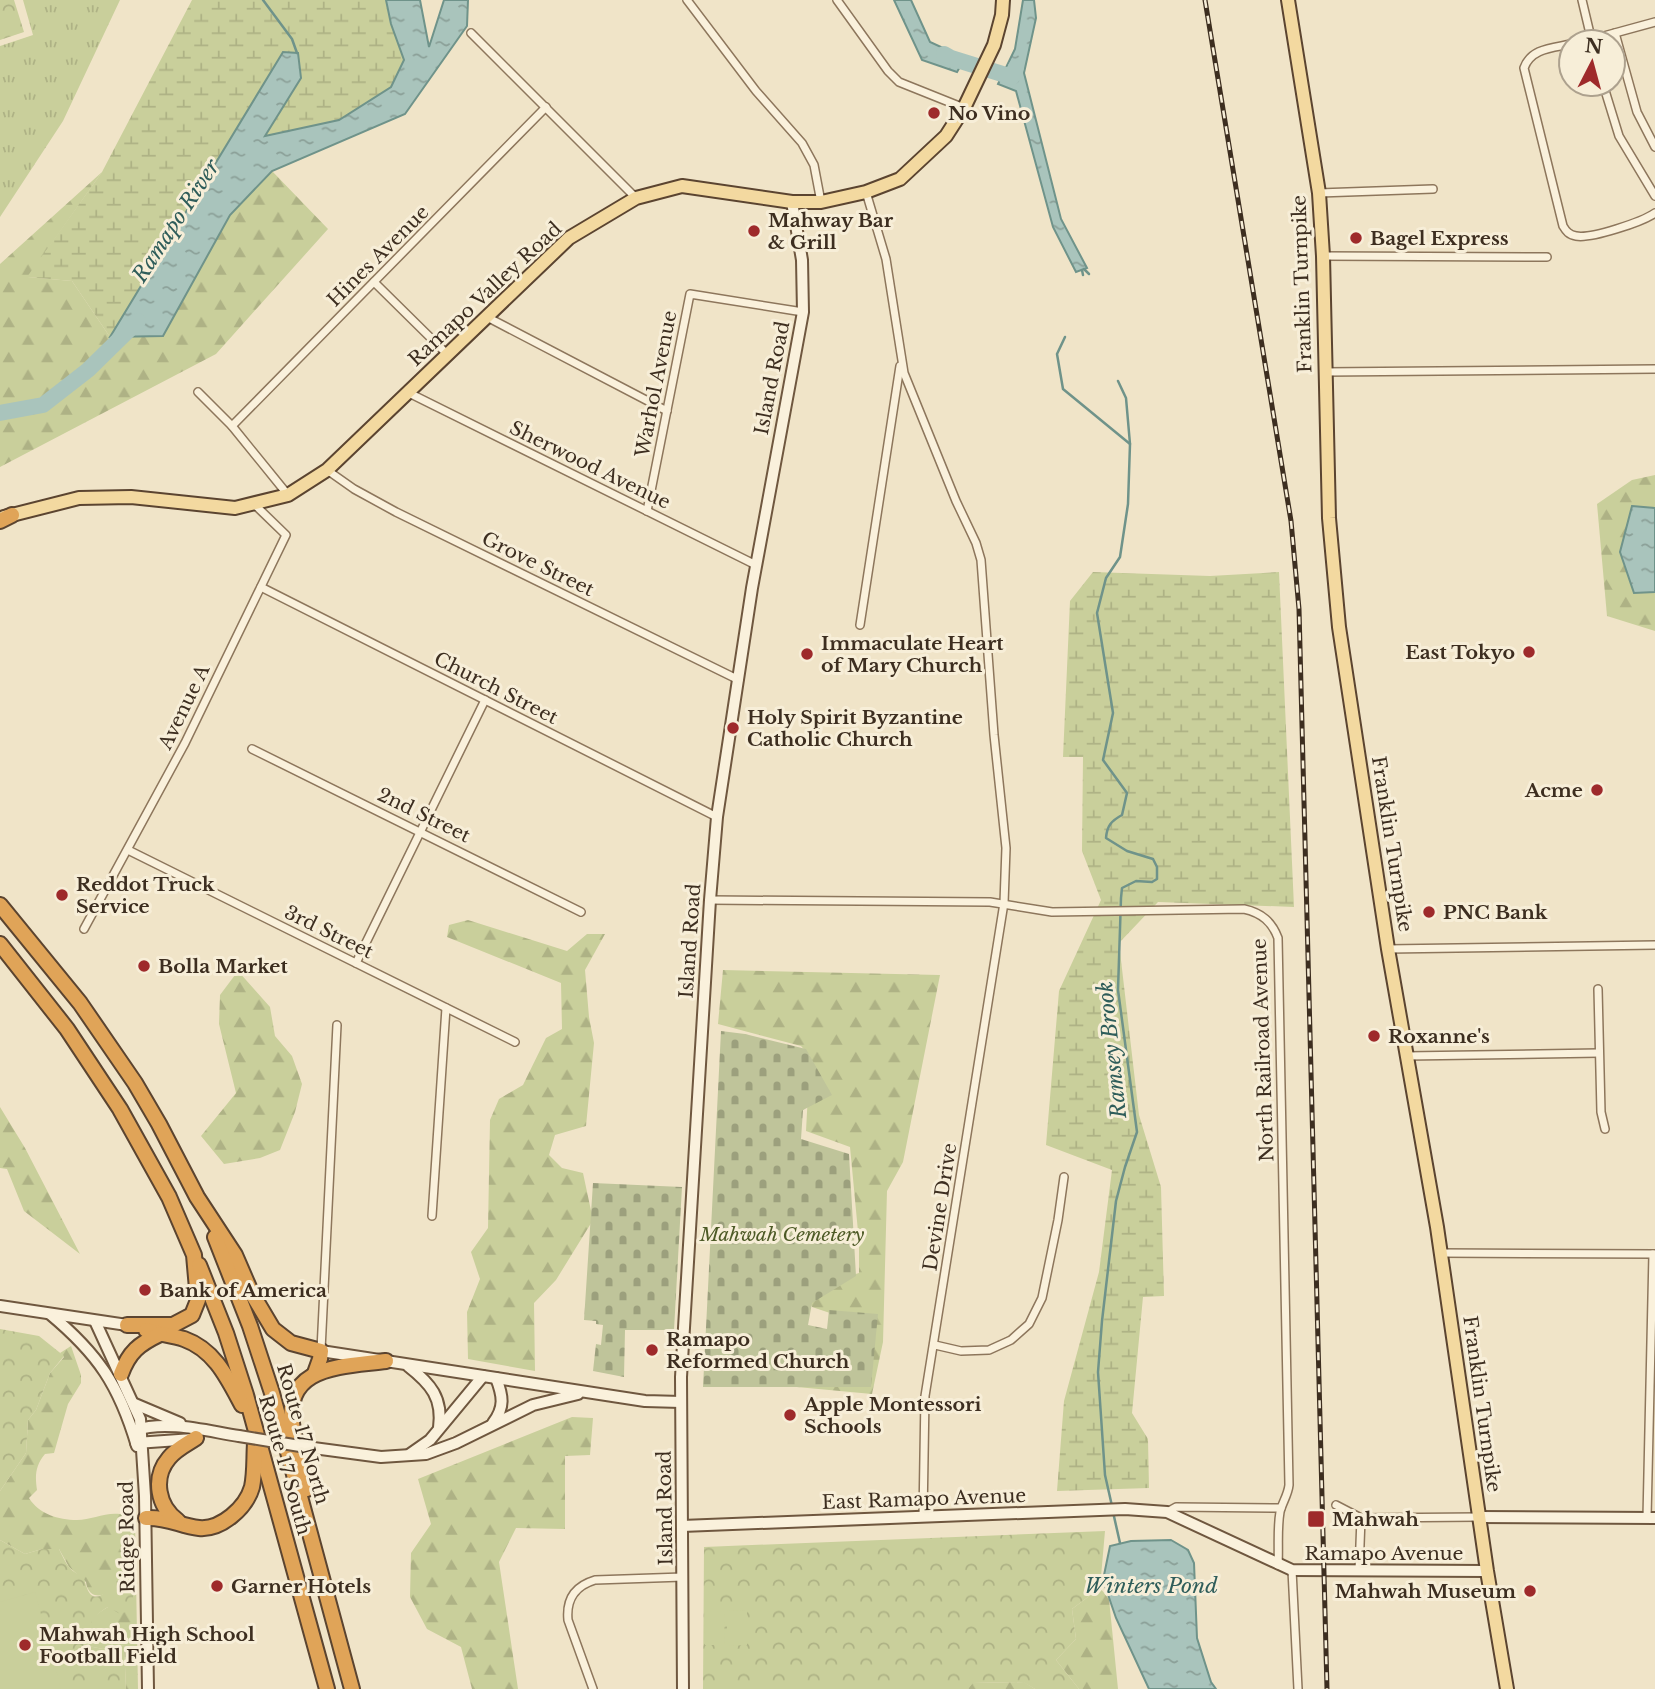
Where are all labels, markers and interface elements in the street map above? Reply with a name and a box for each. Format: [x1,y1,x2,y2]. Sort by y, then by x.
north arrow [1557,28,1627,98]
text: N [1584,34,1604,59]
place label: No Vino [948,102,1030,125]
marker: No Vino [926,105,942,121]
water label: Ramapo River [126,154,226,288]
street label: Franklin Turnpike [1287,195,1317,373]
street label: Hines Avenue [323,201,433,311]
place label: Mahway Bar & Grill [768,209,894,254]
street label: Ramapo Valley Road [404,217,566,371]
marker: Mahway Bar & Grill [746,223,762,239]
place label: Bagel Express [1370,227,1509,250]
marker: Bagel Express [1348,230,1364,246]
street label: Warhol Avenue [630,309,682,460]
street label: Island Road [750,319,794,437]
street label: Sherwood Avenue [506,416,674,514]
street label: Grove Street [478,527,599,601]
place label: Immaculate Heart of Mary Church [821,632,1004,677]
place label: East Tokyo [1405,641,1515,664]
marker: East Tokyo [1521,644,1537,660]
marker: Immaculate Heart of Mary Church [799,646,815,662]
street label: Church Street [430,647,562,729]
street label: Avenue A [153,660,215,754]
place label: Holy Spirit Byzantine Catholic Church [747,706,963,751]
marker: Holy Spirit Byzantine Catholic Church [725,720,741,736]
street label: Franklin Turnpike [1367,754,1417,934]
place label: Acme [1524,779,1583,802]
marker: Acme [1589,782,1605,798]
street label: 2nd Street [374,783,475,848]
place label: Reddot Truck Service [76,873,215,918]
street label: Island Road [675,883,705,999]
marker: Reddot Truck Service [54,887,70,903]
street label: 3rd Street [281,901,378,964]
place label: PNC Bank [1443,901,1548,924]
marker: PNC Bank [1421,904,1437,920]
street label: North Railroad Avenue [1248,938,1278,1162]
place label: Bolla Market [158,955,288,978]
marker: Bolla Market [136,958,152,974]
water label: Ramsey Brook [1092,980,1132,1121]
place label: Roxanne's [1388,1025,1490,1048]
marker: Roxanne's [1366,1028,1382,1044]
street label: Devine Drive [919,1141,961,1273]
park label: Mahwah Cemetery [699,1223,864,1246]
place label: Bank of America [159,1279,327,1302]
marker: Bank of America [137,1282,153,1298]
street label: Franklin Turnpike [1458,1314,1506,1494]
place label: Ramapo Reformed Church [666,1328,850,1373]
marker: Ramapo Reformed Church [644,1342,660,1358]
street label: Route 17 North [272,1361,334,1507]
street label: Route 17 South [254,1392,316,1538]
place label: Apple Montessori Schools [803,1393,982,1438]
marker: Apple Montessori Schools [782,1407,798,1423]
street label: Island Road [652,1450,678,1566]
street label: Ridge Road [115,1480,139,1593]
street label: East Ramapo Avenue [821,1484,1027,1514]
place label: Mahwah [1332,1508,1419,1531]
marker: Mahwah [1306,1509,1326,1529]
street label: Ramapo Avenue [1305,1542,1463,1565]
water label: Winters Pond [1084,1573,1218,1599]
place label: Garner Hotels [231,1575,371,1598]
marker: Garner Hotels [209,1578,225,1594]
place label: Mahwah Museum [1335,1580,1516,1603]
marker: Mahwah Museum [1522,1583,1538,1599]
place label: Mahwah High School Football Field [39,1623,255,1668]
marker: Mahwah High School Football Field [17,1637,33,1653]

